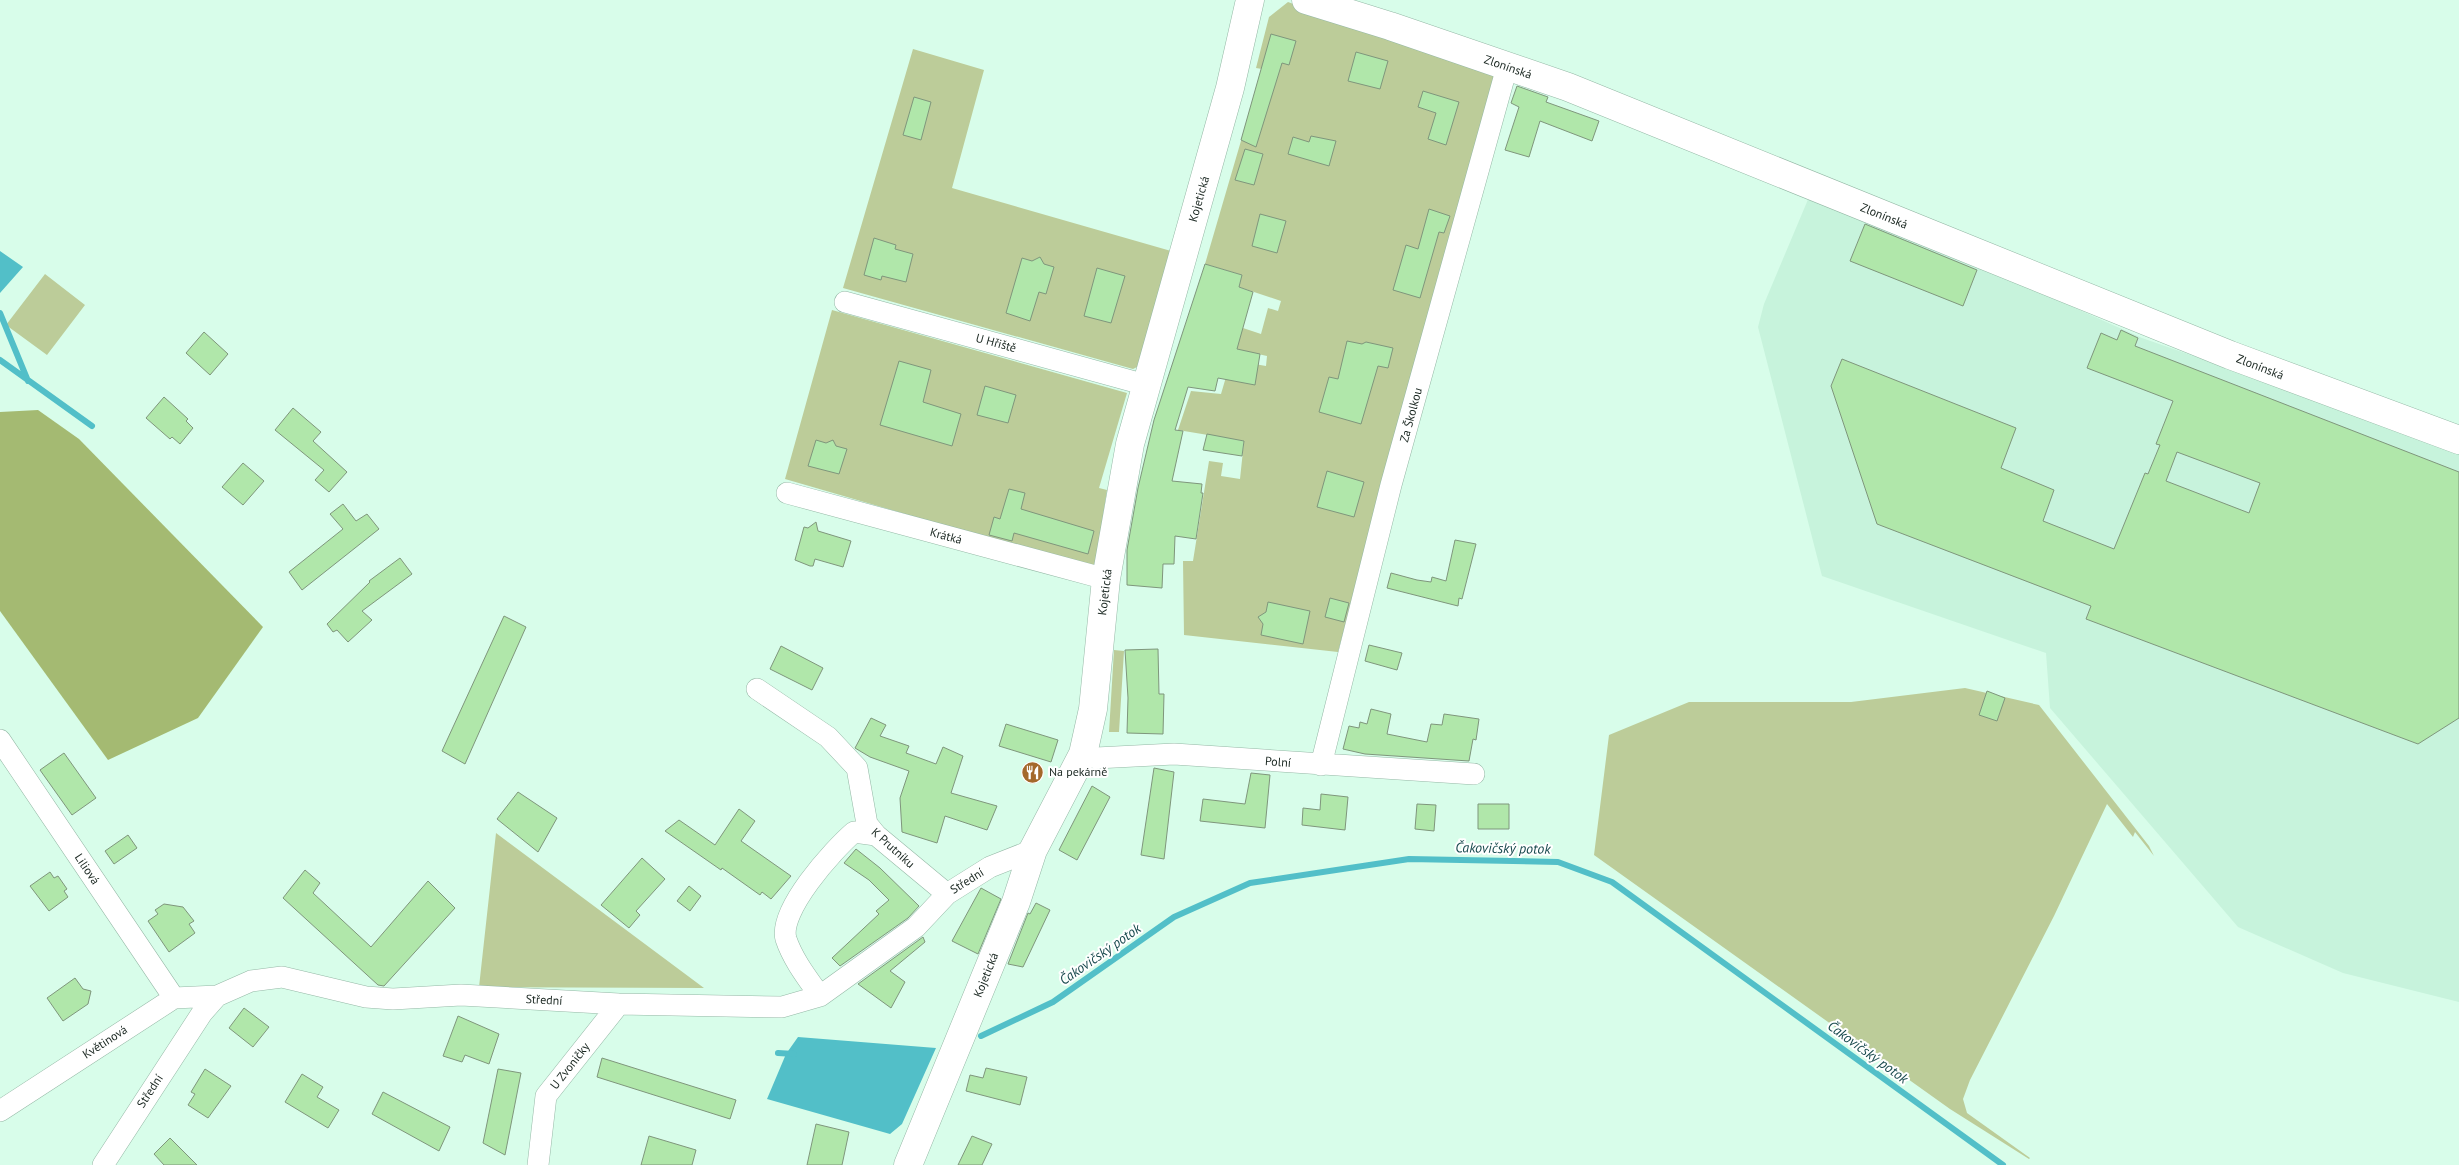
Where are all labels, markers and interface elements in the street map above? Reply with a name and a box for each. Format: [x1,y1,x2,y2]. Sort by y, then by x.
street label: Zlonínská [1482,51,1534,82]
street label: Kojetická [1185,174,1212,223]
street label: Zlonínská [1858,199,1910,232]
street label: U Hřiště [974,330,1018,355]
street label: Zlonínská [2234,351,2286,382]
street label: Za Školkou [1396,386,1425,444]
street label: Krátká [928,524,964,547]
street label: Kojetická [1094,568,1115,616]
street label: Polní [1265,753,1292,770]
restaurant icon: Na pekárně [1021,760,1045,784]
place label: Na pekárně [1049,764,1107,779]
street label: K Prutníku [869,824,918,871]
water label: Čakovičský potok [1455,838,1552,858]
street label: Liliová [72,850,103,887]
street label: Střední [947,864,986,897]
water label: Čakovičský potok [1056,919,1145,989]
street label: Kojetická [970,950,1001,999]
street label: Střední [525,991,563,1008]
water label: Čakovičský potok [1824,1017,1912,1088]
street label: Květinová [80,1022,130,1062]
street label: U Zvoničky [547,1039,593,1092]
street label: Střední [133,1071,166,1110]

